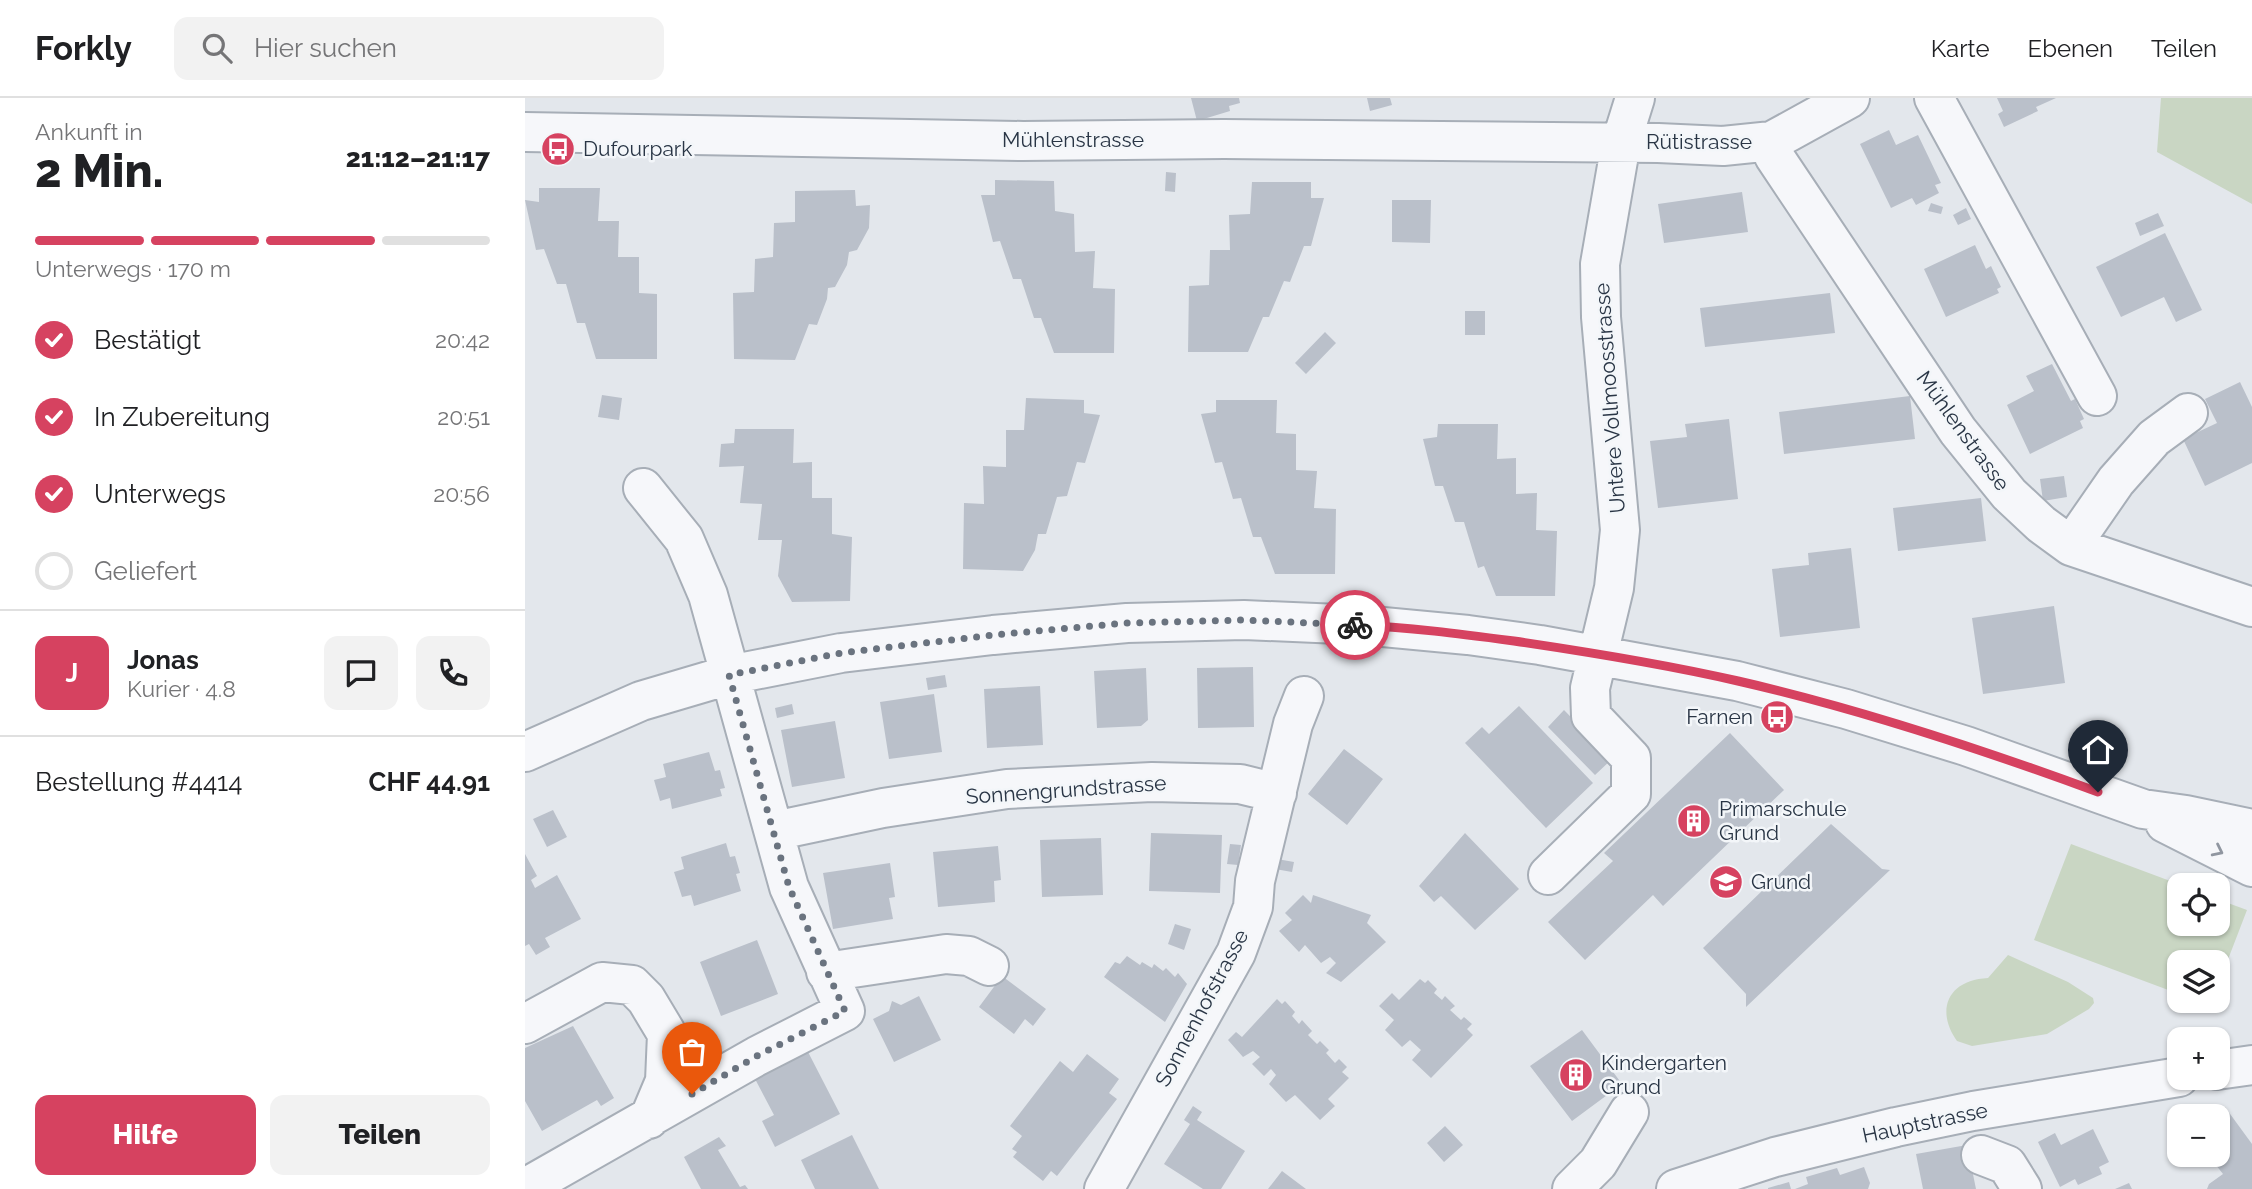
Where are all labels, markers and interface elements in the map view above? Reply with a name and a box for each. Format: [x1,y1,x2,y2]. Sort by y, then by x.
search box [174,17,664,80]
text: Forkly [35,29,132,68]
icon: search [198,29,236,67]
text: Hier suchen [254,33,397,63]
text: Karte [1931,34,1990,63]
text: Ebenen [2028,34,2113,63]
text: Teilen [2151,34,2217,63]
text: Ankunft in [35,118,143,145]
street label: Mühlenstrasse [1002,127,1144,152]
street label: Rütistrasse [1646,129,1752,154]
bus stop icon: Dufourpark [539,130,577,168]
place label: Dufourpark [583,136,692,161]
text: 21:12–21:17 [346,143,490,173]
text: 2 Min. [35,144,164,198]
text: Unterwegs · 170 m [35,255,231,282]
street label: Untere Vollmoosstrasse [1589,282,1630,514]
icon: check [35,321,73,359]
text: Bestätigt [94,325,201,355]
text: 20:42 [435,326,490,353]
street label: Mühlenstrasse [1912,366,2015,495]
icon: check [35,398,73,436]
text: In Zubereitung [94,402,270,432]
text: 20:51 [437,403,490,430]
icon: check [35,475,73,513]
text: Unterwegs [94,479,226,509]
text: 20:56 [433,480,490,507]
text: Geliefert [94,556,197,586]
courier [1320,590,1390,660]
icon: bike [1336,606,1374,644]
button: chat [324,636,398,710]
button: phone [416,636,490,710]
text: Jonas [127,645,199,675]
text: J [66,658,78,688]
text: Kurier · 4.8 [127,675,236,702]
bus stop icon: Farnen [1758,698,1796,736]
place label: Farnen [1686,704,1753,729]
pin [2068,720,2128,792]
icon: home [2079,731,2117,769]
text: Bestellung #4414 [35,767,242,797]
text: CHF 44.91 [369,767,490,797]
street label: Sonnengrundstrasse [965,770,1167,809]
place label: Primarschule Grund [1719,796,1847,845]
building icon: Primarschule Grund [1675,802,1713,840]
one-way arrow [2211,843,2223,857]
school or university icon: Grund [1707,863,1745,901]
place label: Grund [1751,869,1811,894]
map controls [2167,873,2230,1167]
button: locate [2167,873,2230,936]
street label: Sonnenhofstrasse [1150,925,1254,1091]
button: layers [2167,950,2230,1013]
pin [662,1022,722,1094]
button: + [2167,1027,2230,1090]
icon: bag [673,1033,711,1071]
place label: Kindergarten Grund [1601,1050,1727,1099]
building icon: Kindergarten Grund [1557,1056,1595,1094]
button: Hilfe [35,1095,256,1175]
button: Teilen [270,1095,490,1175]
street label: Hauptstrasse [1860,1097,1990,1148]
button: − [2167,1104,2230,1167]

